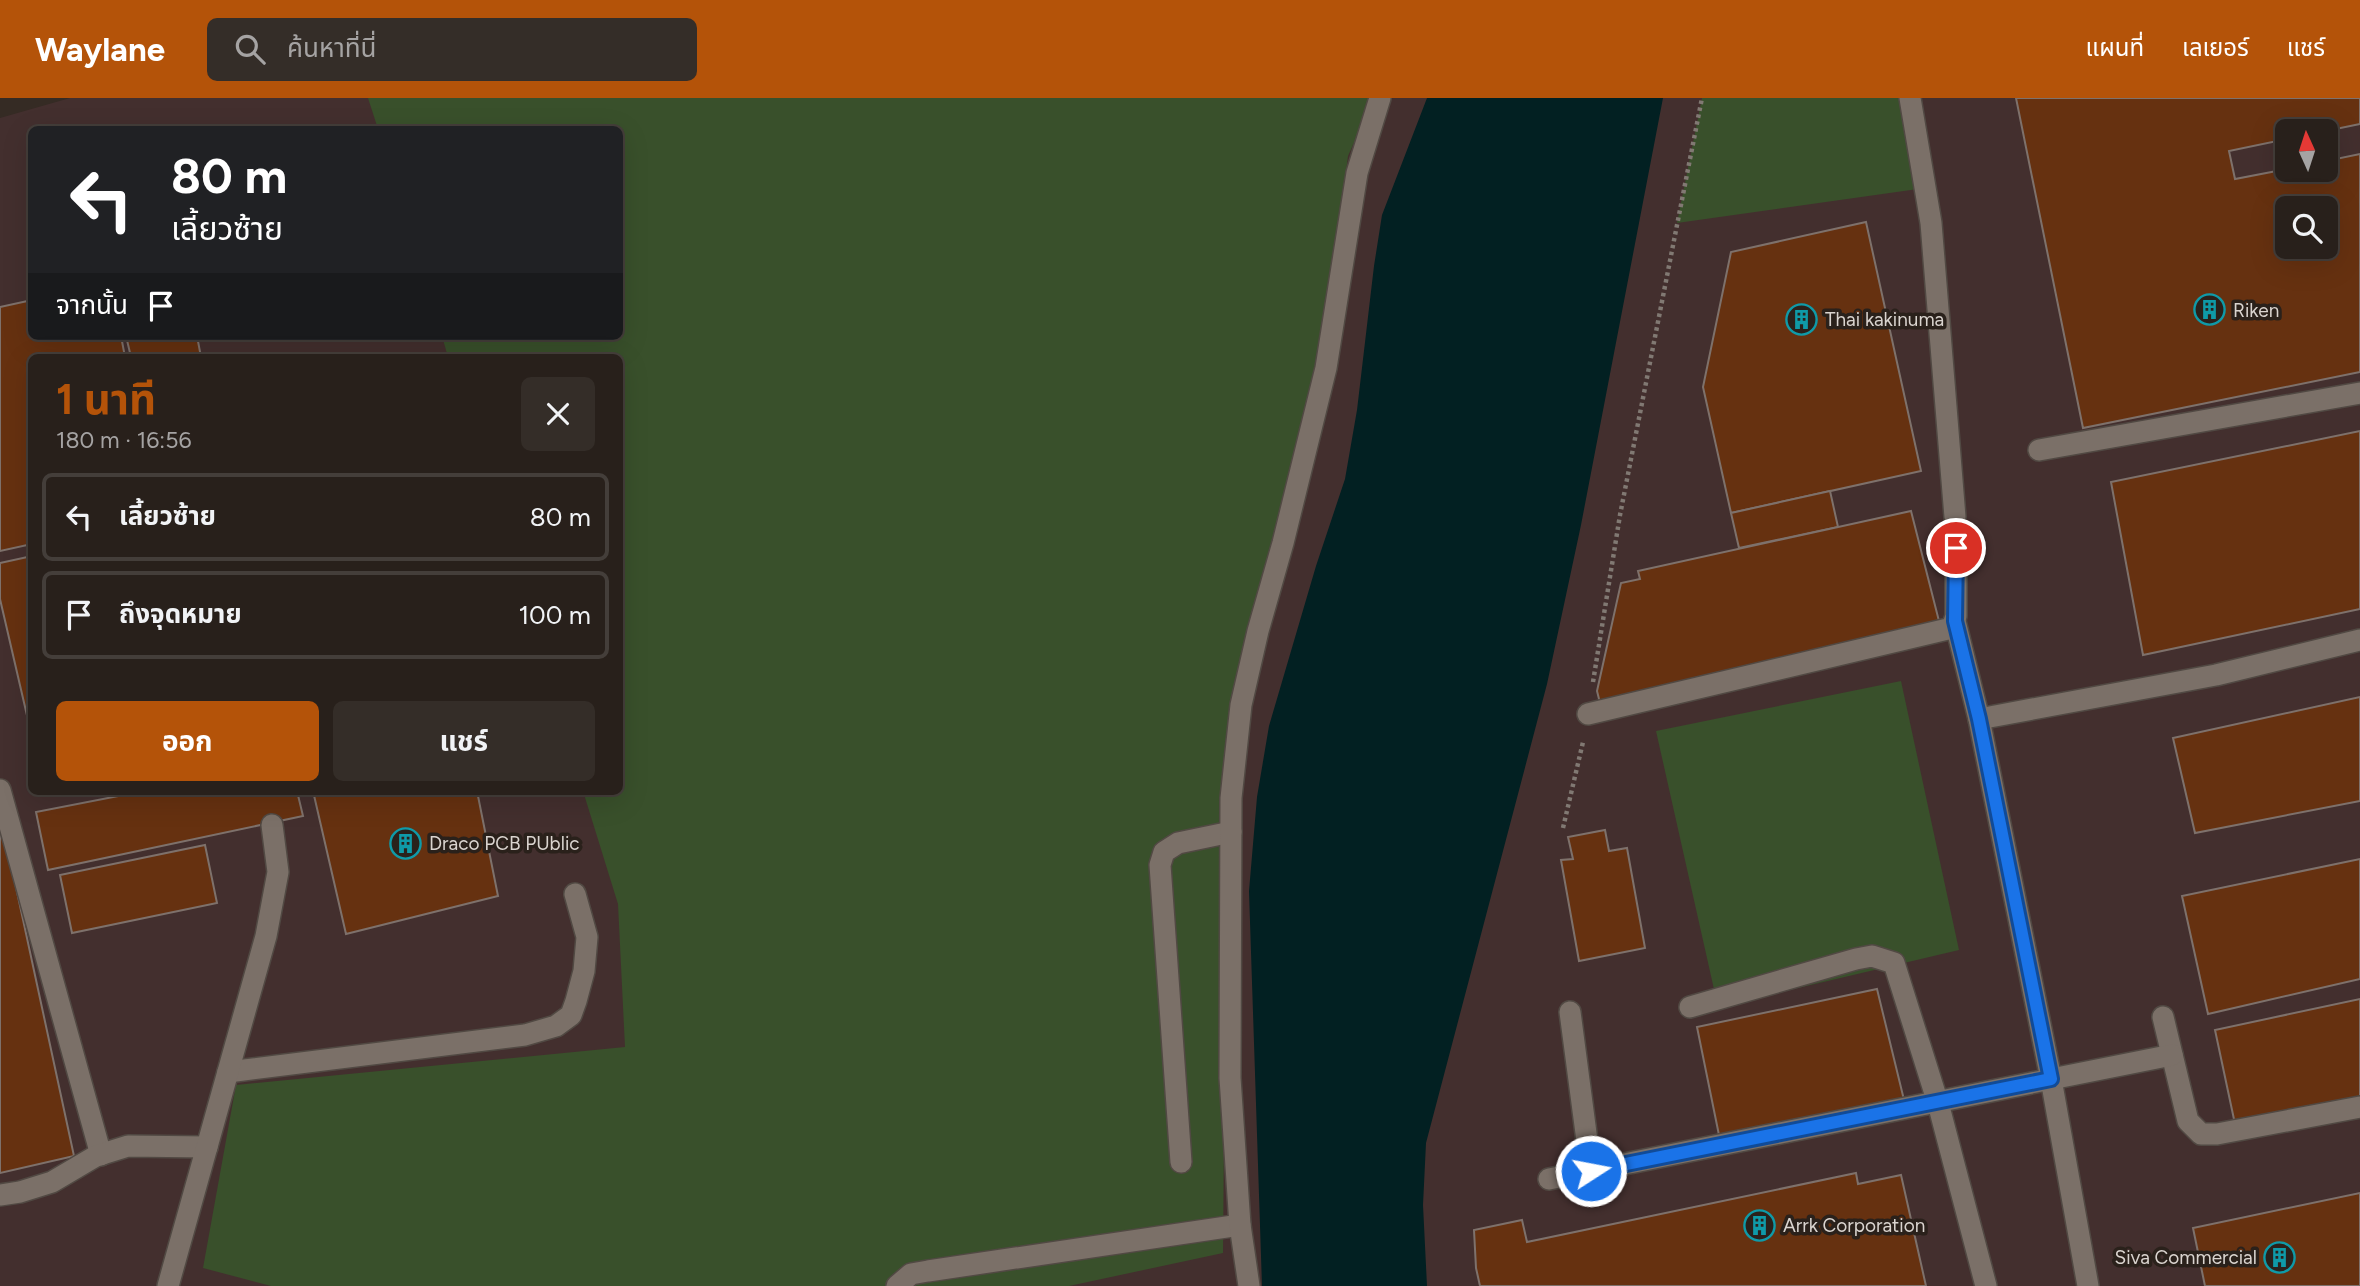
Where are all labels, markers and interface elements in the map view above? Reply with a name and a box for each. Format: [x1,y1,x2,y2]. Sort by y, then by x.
search box [207,18,697,81]
text: Waylane [35,30,165,69]
icon: search [231,30,269,68]
text: ค้นหาที่นี่ [287,32,376,64]
text: แผนที่ [2086,33,2144,62]
text: เลเยอร์ [2182,33,2249,62]
text: แชร์ [2287,33,2325,62]
north arrow [2275,119,2338,182]
map controls [2275,119,2338,259]
text: 80 m [171,146,287,205]
icon: left [56,154,147,245]
button: search [2275,196,2338,259]
text: เลี้ยวซ้าย [171,210,283,248]
icon: arrive [142,287,180,325]
text: จากนั้น [56,289,128,321]
building icon: Riken [2193,293,2227,327]
place label: Riken [2233,299,2279,322]
building icon: Thai kakinuma [1785,302,1819,336]
place label: Thai kakinuma [1825,308,1944,331]
text: 1 นาที [56,374,156,425]
button: close [521,377,595,451]
text: 180 m · 16:56 [56,426,191,454]
icon: left [60,498,98,536]
text: เลี้ยวซ้าย [119,500,216,532]
text: 80 m [530,501,591,533]
pin [1926,518,1986,578]
icon: arrive [1937,529,1975,567]
icon: arrive [60,596,98,634]
text: ถึงจุดหมาย [119,598,242,630]
text: 100 m [518,599,591,631]
button: ออก [56,701,319,781]
button: แชร์ [333,701,595,781]
building icon: Draco PCB PUblic [389,826,423,860]
place label: Draco PCB PUblic [429,832,580,855]
position arrow [1554,1134,1628,1208]
building icon: Arrk Corporation [1743,1208,1777,1242]
place label: Arrk Corporation [1783,1214,1925,1237]
building icon: Siva Commercial [2263,1240,2297,1274]
place label: Siva Commercial [2114,1246,2257,1269]

